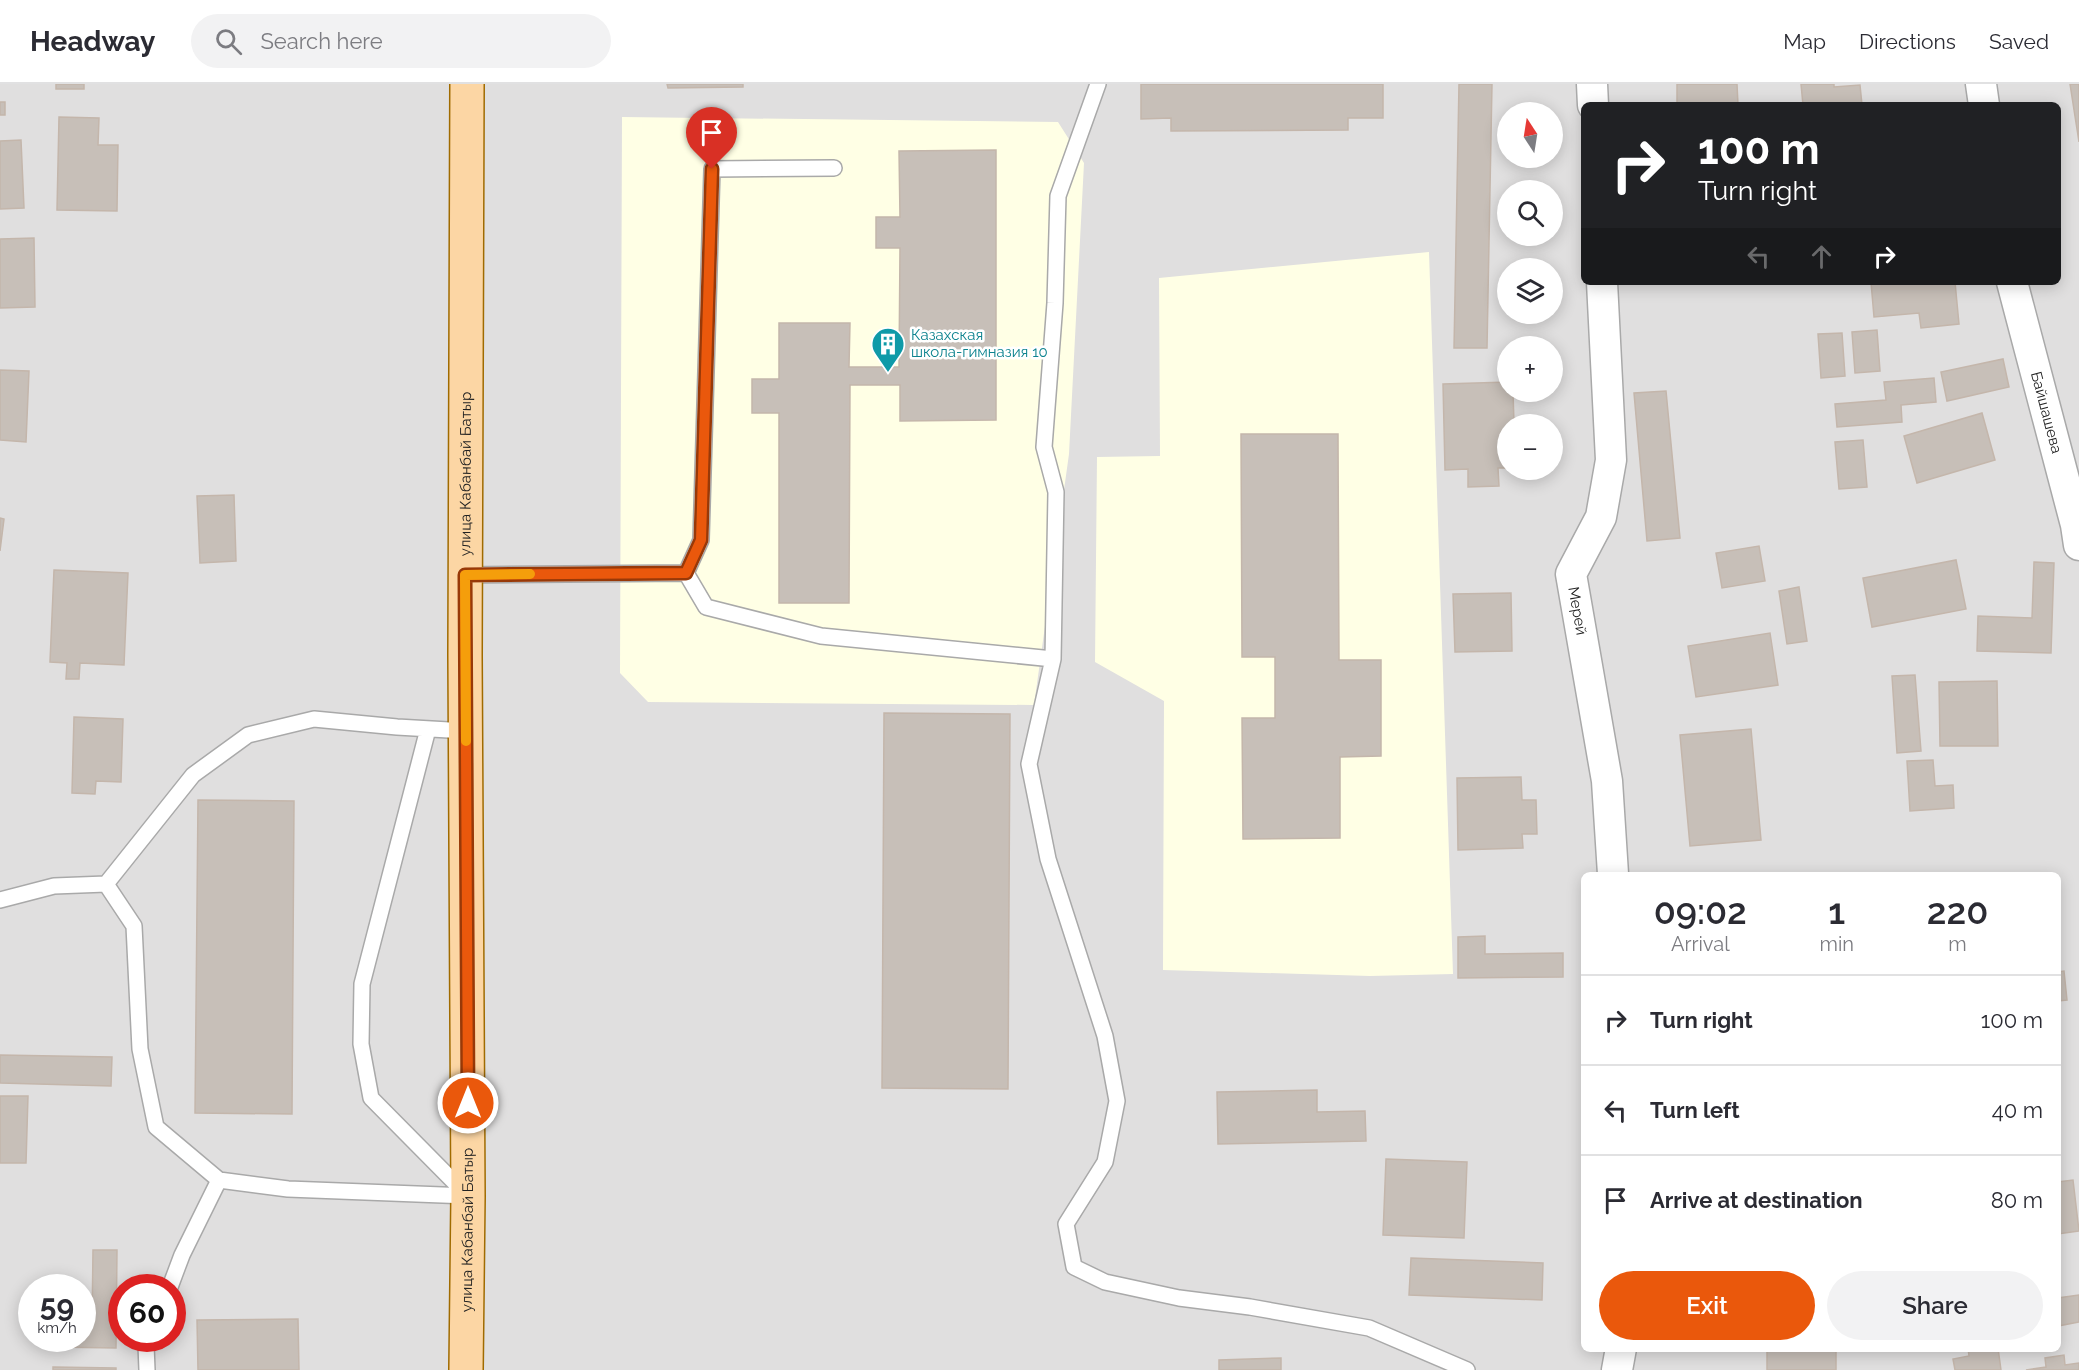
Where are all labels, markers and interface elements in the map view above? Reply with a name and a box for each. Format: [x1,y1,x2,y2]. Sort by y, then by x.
search box [191,14,611,68]
text: Headway [30,25,155,58]
icon: search [212,25,245,58]
text: Search here [260,28,383,54]
text: Map [1783,29,1826,54]
text: Directions [1859,29,1956,54]
text: Saved [1989,29,2049,54]
north arrow [1497,102,1563,168]
map controls [1497,102,1563,480]
pin [686,107,737,169]
icon: arrive [695,116,728,149]
text: 100 m [1698,125,1820,174]
icon: right [1599,126,1677,204]
text: Turn right [1698,175,1817,206]
button: search [1497,180,1563,246]
icon: left [1742,240,1775,273]
icon: ahead [1805,240,1838,273]
icon: right [1868,240,1901,273]
button: layers [1497,258,1563,324]
building icon: Казахская школа-гимназия 10 [870,326,906,373]
place label: Казахская школа-гимназия 10 [911,326,1048,361]
button: + [1497,336,1563,402]
street label: Байшашева [2027,370,2066,455]
street label: улица Кабанбай Батыр [456,392,475,556]
button: − [1497,414,1563,480]
street label: Мерей [1564,585,1590,637]
text: 09:02 [1654,890,1747,932]
text: 1 [1828,890,1845,932]
text: 220 [1927,890,1988,932]
text: Arrival [1671,932,1730,956]
text: min [1820,932,1854,956]
text: m [1948,932,1967,956]
icon: right [1599,1004,1632,1037]
text: Turn right [1650,1007,1753,1033]
text: 100 m [1981,1007,2043,1033]
position arrow [436,1071,500,1135]
icon: left [1599,1094,1632,1127]
text: Turn left [1650,1097,1740,1123]
text: 40 m [1992,1097,2043,1123]
street label: улица Кабанбай Батыр [458,1148,477,1312]
icon: arrive [1599,1184,1632,1217]
text: Arrive at destination [1650,1187,1863,1213]
text: 80 m [1991,1187,2043,1213]
button: Exit [1599,1271,1815,1340]
button: Share [1827,1271,2043,1340]
speed limit sign: 60 [108,1274,186,1352]
text: 59 [40,1288,74,1323]
text: km/h [37,1319,77,1337]

